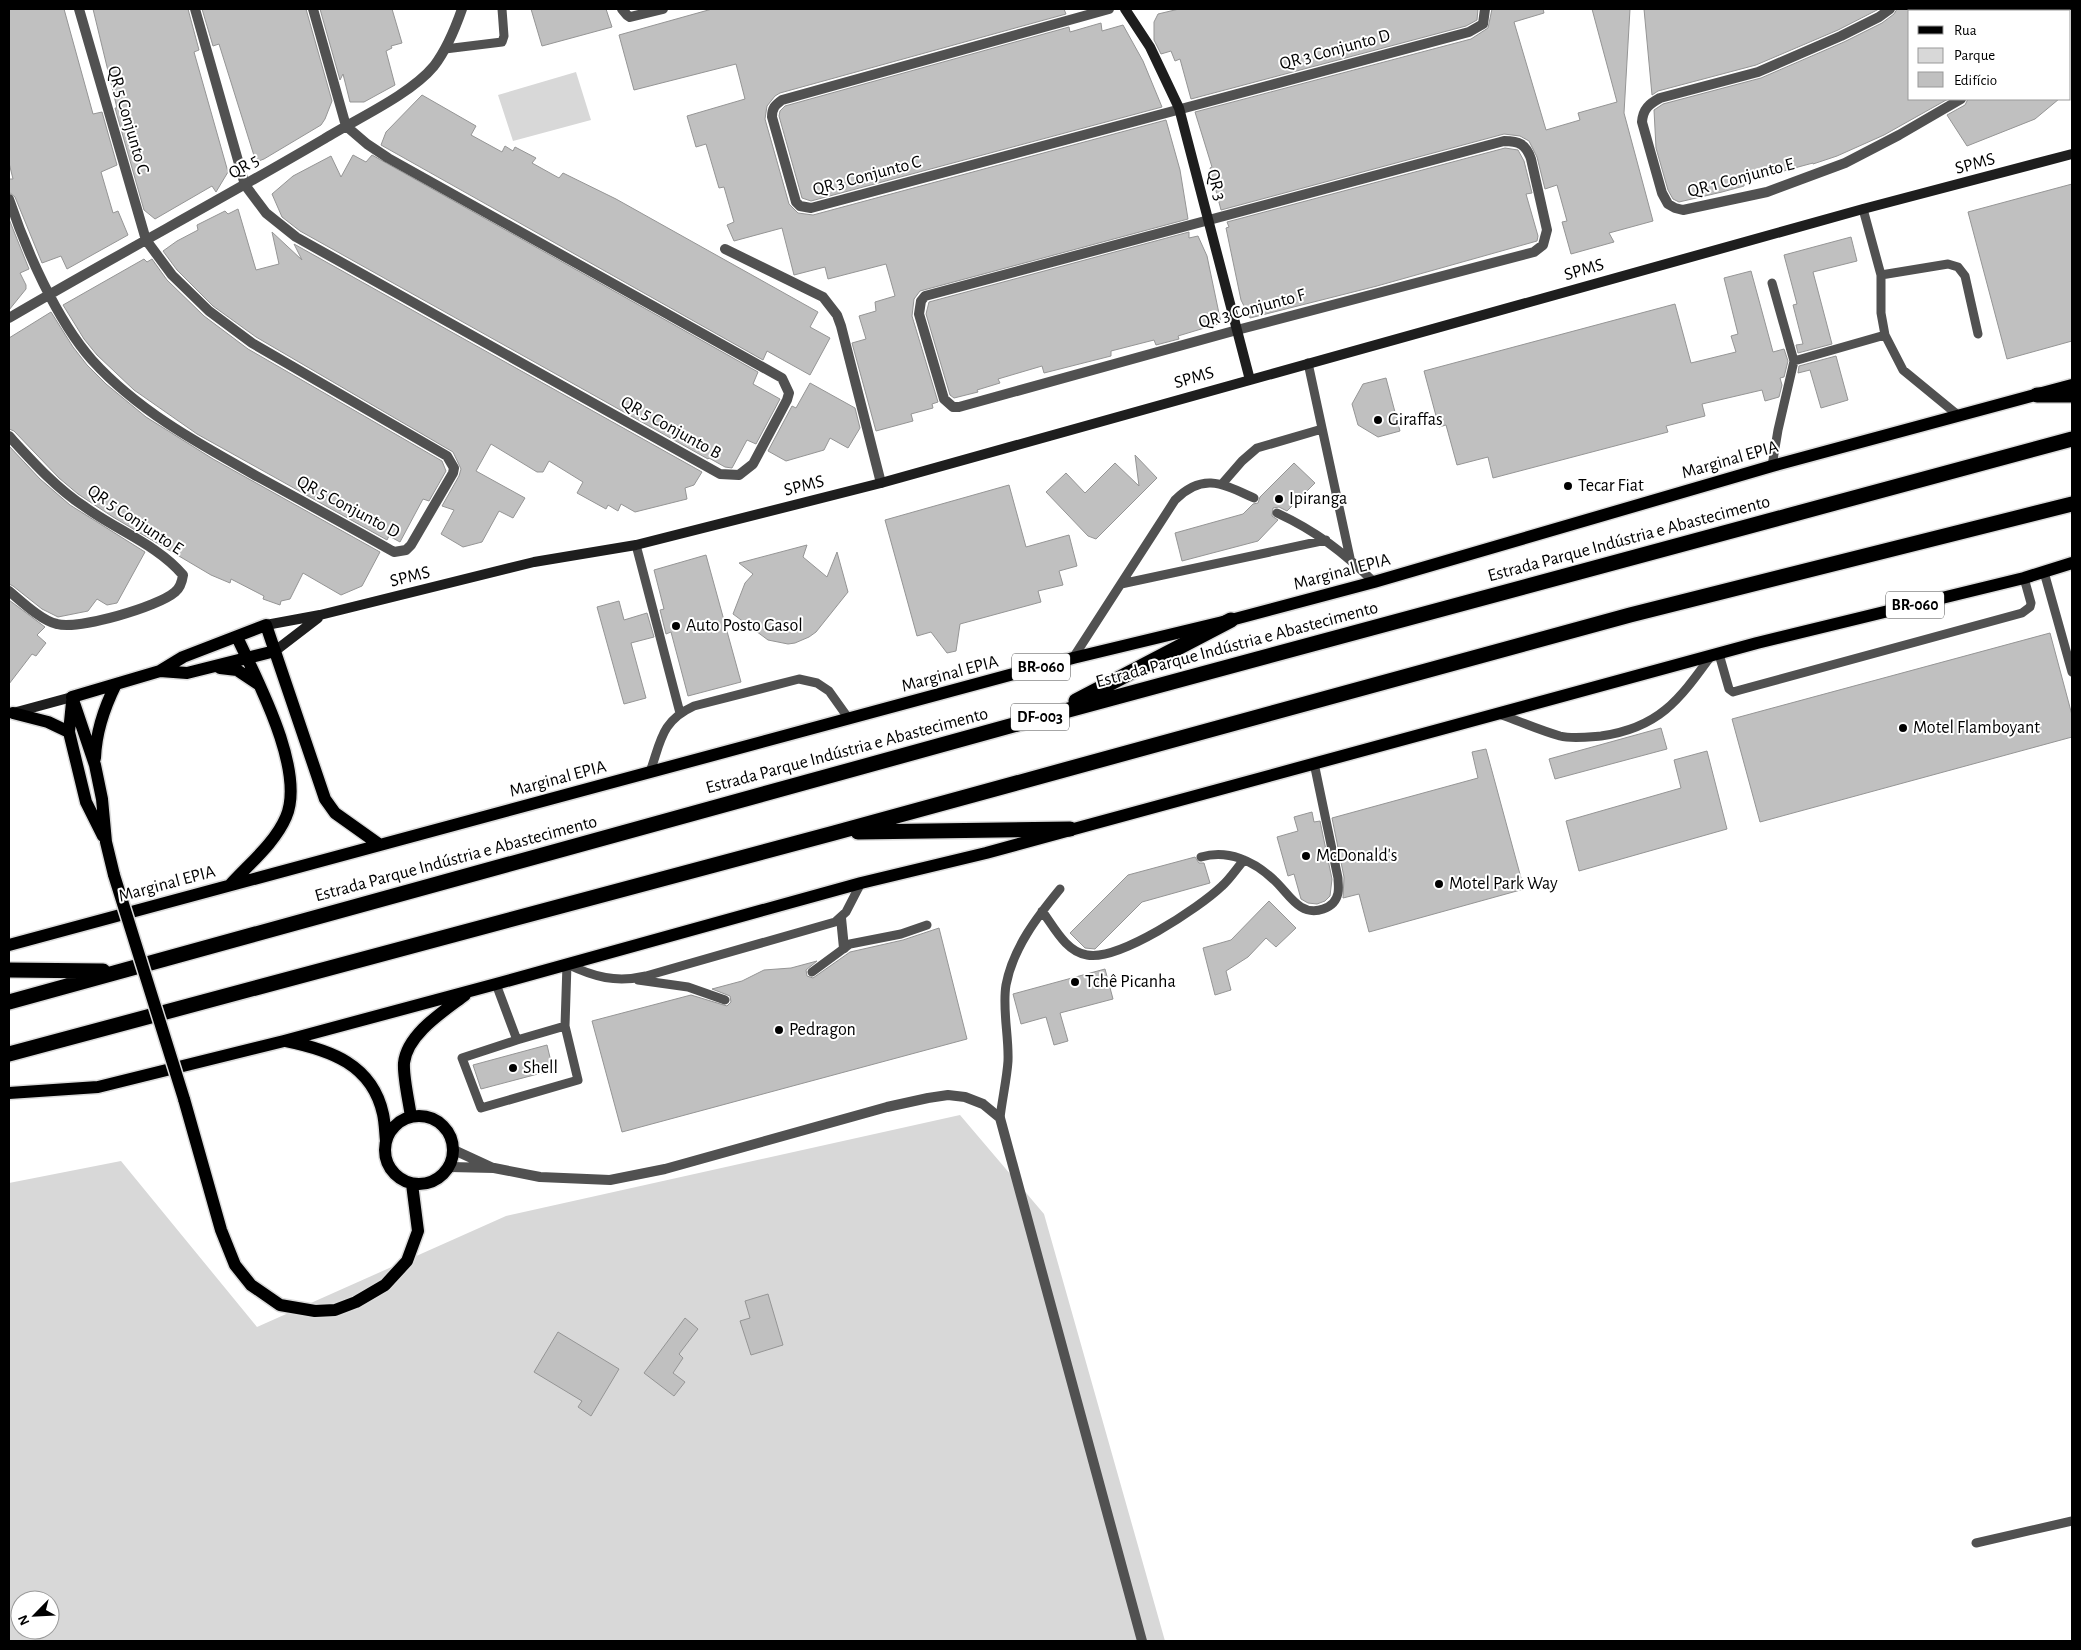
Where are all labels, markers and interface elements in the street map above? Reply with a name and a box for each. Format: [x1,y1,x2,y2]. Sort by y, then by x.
legend [1908,10,2071,100]
text: Rua [1954,23,1977,38]
street label: QR 3 Conjunto D [1278,27,1392,73]
text: Parque [1954,48,1995,63]
street label: QR 5 Conjunto C [104,64,152,176]
text: Edifício [1954,73,1997,88]
street label: SPMS [1953,150,1997,178]
street label: QR 5 [226,151,262,183]
street label: QR 3 Conjunto C [811,153,923,199]
street label: QR 1 Conjunto E [1686,155,1797,201]
street label: QR 3 [1203,167,1229,203]
street label: SPMS [1562,256,1606,284]
street label: QR 3 Conjunto F [1197,286,1308,332]
street label: SPMS [1172,364,1216,392]
street label: QR 5 Conjunto B [618,393,724,463]
place label: Giraffas [1388,411,1443,429]
marker: Giraffas [1372,414,1384,426]
street label: Marginal EPIA [1680,437,1781,482]
street label: QR 5 Conjunto D [293,472,403,542]
street label: SPMS [782,472,826,500]
place label: Tecar Fiat [1578,477,1644,495]
marker: Tecar Fiat [1562,480,1574,492]
street label: QR 5 Conjunto E [84,482,186,559]
place label: Ipiranga [1289,490,1347,508]
marker: Ipiranga [1273,493,1285,505]
street label: Estrada Parque Indústria e Abastecimento [1486,493,1772,585]
street label: Marginal EPIA [1292,550,1393,594]
street label: SPMS [388,563,432,591]
road number: BR-060 [1886,592,1944,618]
street label: Estrada Parque Indústria e Abastecimento [1094,599,1380,691]
place label: Auto Posto Gasol [686,617,803,635]
marker: Auto Posto Gasol [670,620,682,632]
street label: Marginal EPIA [900,652,1001,696]
road number: BR-060 [1012,654,1070,680]
road number: DF-003 [1011,704,1069,730]
street label: Estrada Parque Indústria e Abastecimento [704,705,990,797]
place label: Motel Flamboyant [1913,719,2040,737]
marker: Motel Flamboyant [1897,722,1909,734]
street label: Marginal EPIA [508,757,609,801]
street label: Estrada Parque Indústria e Abastecimento [313,813,599,905]
place label: McDonald's [1316,847,1398,865]
marker: McDonald's [1300,850,1312,862]
street label: Marginal EPIA [117,862,218,906]
place label: Motel Park Way [1449,875,1558,893]
marker: Motel Park Way [1433,878,1445,890]
place label: Tchê Picanha [1085,973,1176,991]
marker: Tchê Picanha [1069,976,1081,988]
place label: Pedragon [789,1021,856,1039]
marker: Pedragon [773,1024,785,1036]
place label: Shell [523,1059,558,1077]
marker: Shell [507,1062,519,1074]
north arrow [10,1590,60,1640]
text: N [16,1613,32,1627]

